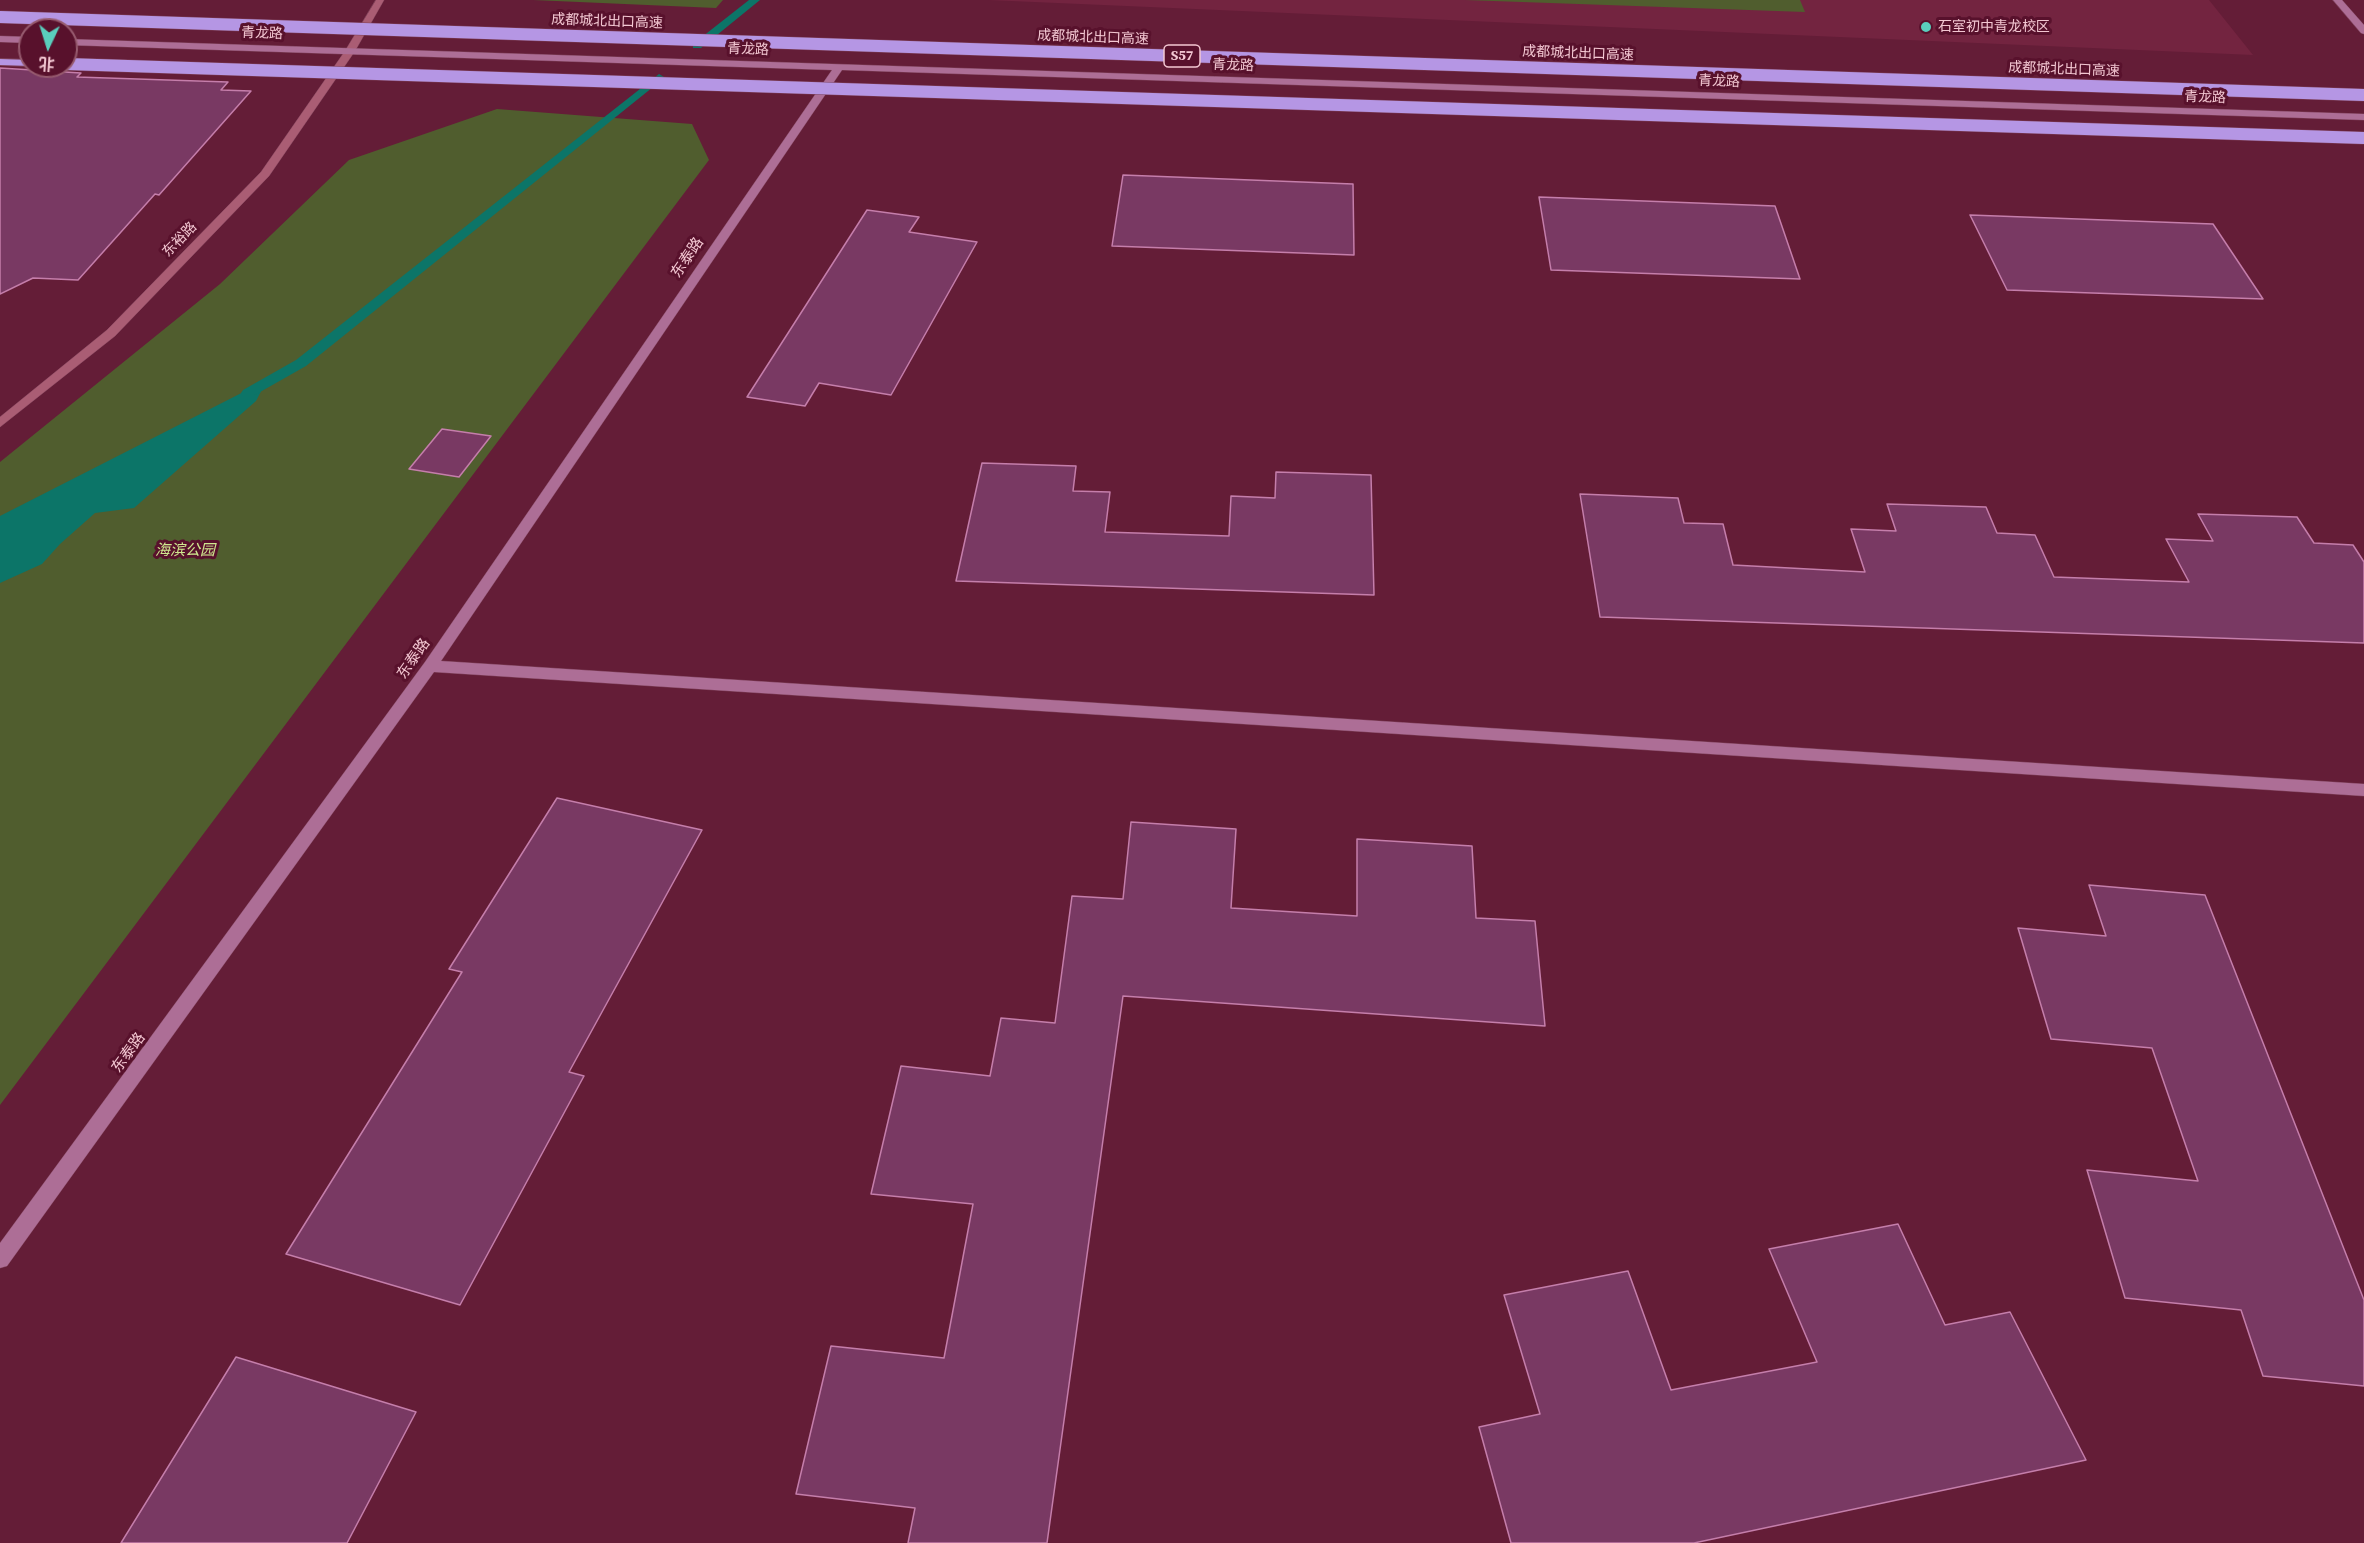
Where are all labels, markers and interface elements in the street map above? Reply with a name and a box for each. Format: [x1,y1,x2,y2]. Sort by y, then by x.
street label: 成都城北出口高速 [551,12,663,32]
north arrow [18,18,78,78]
place label: 石室初中青龙校区 [1938,19,2050,35]
marker: 石室初中青龙校区 [1919,20,1933,34]
street label: 青龙路 [241,25,283,43]
street label: 成都城北出口高速 [1037,28,1149,48]
street label: 青龙路 [727,41,769,59]
street label: 成都城北出口高速 [1522,44,1634,64]
road number: S57 [1164,45,1200,67]
text: 北 [38,52,56,75]
street label: 青龙路 [1212,57,1254,75]
street label: 成都城北出口高速 [2008,60,2120,80]
street label: 青龙路 [1698,73,1740,91]
street label: 青龙路 [2184,89,2226,107]
street label: 东裕路 [159,219,201,261]
street label: 东泰路 [668,234,708,282]
park label: 海滨公园 [155,542,215,560]
street label: 东泰路 [394,635,434,683]
street label: 东泰路 [108,1030,150,1076]

